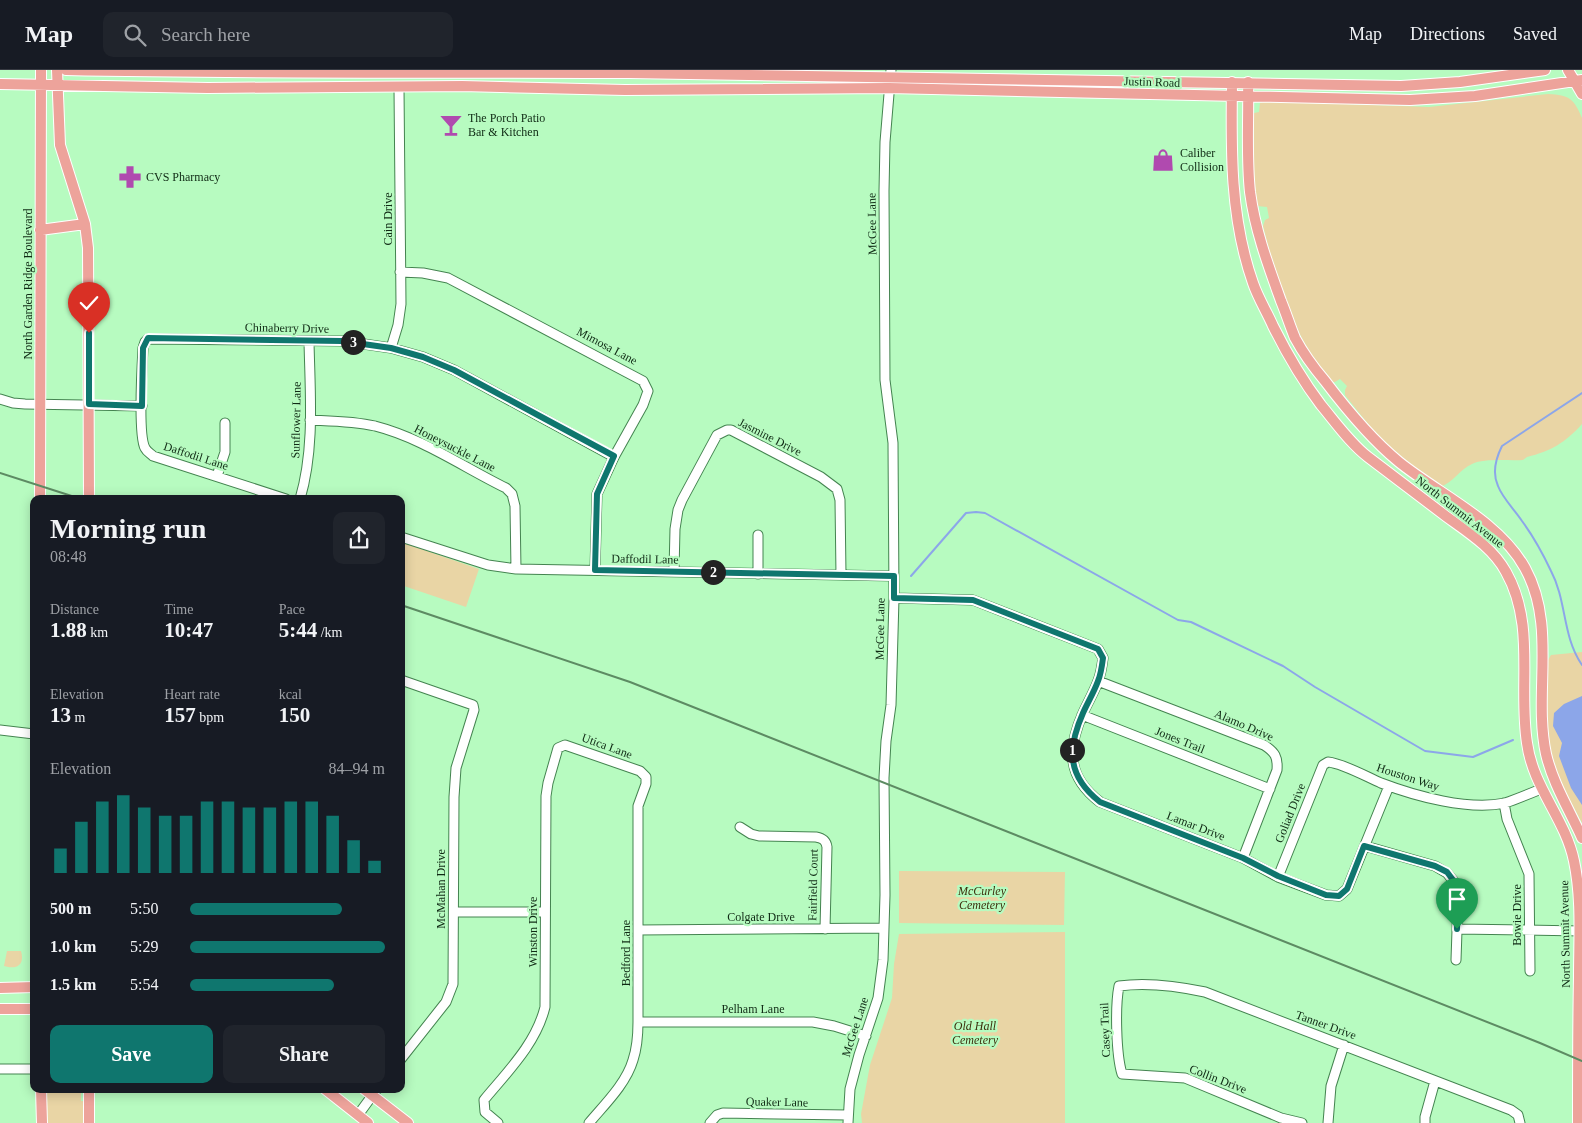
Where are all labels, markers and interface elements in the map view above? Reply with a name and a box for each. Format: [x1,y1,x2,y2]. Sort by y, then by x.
search box [103,12,453,57]
text: Map [25,21,73,47]
icon: search [121,21,149,49]
text: Search here [161,24,250,45]
text: Map [1349,24,1382,44]
text: Directions [1410,24,1485,44]
text: Saved [1513,24,1557,44]
street label: Justin Road [1124,74,1180,90]
place label: The Porch Patio Bar & Kitchen [468,111,545,139]
bar icon: The Porch Patio Bar & Kitchen [438,112,464,138]
place label: Caliber Collision [1180,146,1224,174]
shop icon: Caliber Collision [1150,147,1176,173]
pharmacy icon: CVS Pharmacy [117,164,143,190]
place label: CVS Pharmacy [146,170,220,184]
street label: Cain Drive [381,193,395,246]
street label: McGee Lane [864,193,880,255]
street label: North Garden Ridge Boulevard [21,209,35,359]
pin [68,282,110,333]
icon: check [75,289,103,317]
street label: Chinaberry Drive [245,320,329,336]
street label: Mimosa Lane [574,324,640,368]
pin: 3 [340,330,366,354]
text: 3 [350,335,357,350]
street label: Sunflower Lane [288,381,304,459]
street label: Jasmine Drive [736,415,804,459]
street label: Honeysuckle Lane [412,421,498,475]
street label: Daffodil Lane [162,439,230,473]
street label: North Summit Avenue [1413,473,1507,551]
button: share [333,512,385,564]
text: Morning run [50,513,206,544]
text: 08:48 [50,548,86,565]
street label: Daffodil Lane [611,551,679,567]
pin: 2 [700,560,726,584]
text: 2 [710,565,717,580]
street label: McGee Lane [872,598,888,660]
text: Distance [50,602,99,617]
text: Time [164,602,193,617]
text: Pace [279,602,305,617]
text: 1.88 [50,618,87,642]
text: 10:47 [164,618,213,642]
text: 5:44 [279,618,317,642]
text: km [87,625,108,640]
text: /km [317,625,342,640]
text: Elevation [50,687,104,702]
text: Heart rate [164,687,220,702]
text: kcal [279,687,302,702]
text: 13 [50,703,71,727]
text: 157 [164,703,196,727]
text: 150 [279,703,310,727]
street label: Alamo Drive [1212,706,1276,744]
text: m [71,710,85,725]
text: bpm [196,710,224,725]
street label: Jones Trail [1153,724,1208,757]
street label: Utica Lane [580,730,634,762]
pin: 1 [1060,738,1084,762]
text: 1 [1069,743,1076,758]
text: Elevation [50,760,111,777]
text: 84–94 m [329,760,385,777]
street label: Houston Way [1375,760,1441,794]
street label: Goliad Drive [1272,781,1308,845]
street label: Lamar Drive [1165,808,1227,844]
street label: Fairfield Court [805,848,821,921]
street label: McMahan Drive [434,849,448,929]
pin [1436,878,1478,929]
street label: North Summit Avenue [1557,880,1573,988]
park label: McCurley Cemetery [957,884,1007,912]
street label: Bowie Drive [1510,884,1524,946]
icon: arrive [1443,885,1471,913]
street label: Winston Drive [526,897,540,967]
text: 500 m [50,900,91,917]
text: 5:50 [130,900,158,917]
street label: Colgate Drive [727,910,795,924]
street label: Bedford Lane [619,920,633,986]
text: 1.0 km [50,938,96,955]
text: 5:29 [130,938,158,955]
text: 1.5 km [50,976,96,993]
text: 5:54 [130,976,158,993]
street label: McGee Lane [839,995,871,1059]
street label: Pelham Lane [722,1002,784,1016]
street label: Casey Trail [1097,1002,1113,1058]
street label: Tanner Drive [1294,1008,1358,1042]
park label: Old Hall Cemetery [952,1019,999,1047]
button: Save [50,1025,213,1083]
button: Share [223,1025,385,1083]
street label: Collin Drive [1187,1062,1249,1096]
street label: Quaker Lane [746,1094,808,1110]

